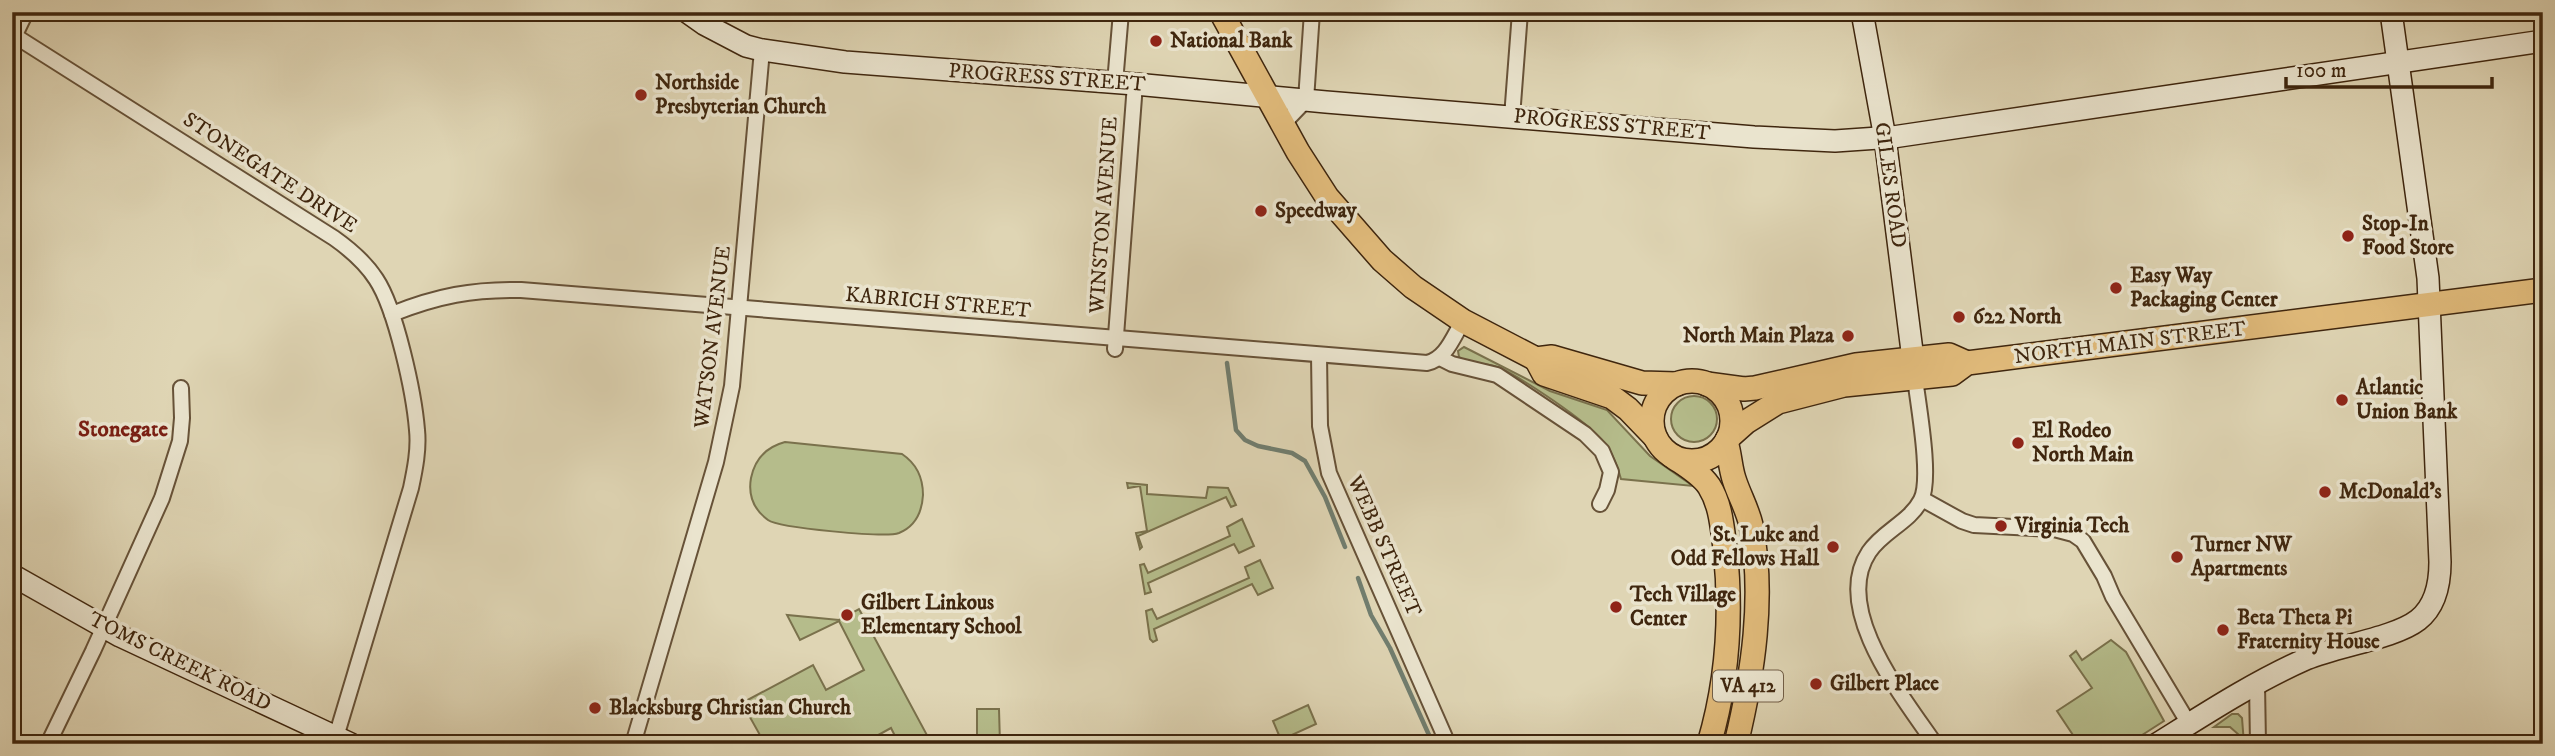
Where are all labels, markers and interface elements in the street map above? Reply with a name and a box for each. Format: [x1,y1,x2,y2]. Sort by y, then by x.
place label: National Bank [1170,28,1293,54]
marker: National Bank [1148,33,1164,49]
scale bar [2286,46,2492,90]
street label: PROGRESS STREET [948,58,1146,98]
text: 100 m [2296,58,2347,84]
place label: Northside Presbyterian Church [655,70,827,120]
marker: Northside Presbyterian Church [633,87,649,103]
street label: PROGRESS STREET [1513,103,1712,147]
street label: STONEGATE DRIVE [178,107,362,239]
street label: WINSTON AVENUE [1084,115,1124,315]
street label: GILES ROAD [1868,121,1912,249]
place label: Speedway [1275,198,1358,224]
marker: Speedway [1253,203,1269,219]
place label: Stop-In Food Store [2362,211,2454,261]
marker: Stop-In Food Store [2340,228,2356,244]
street label: WATSON AVENUE [689,244,737,431]
place label: Easy Way Packaging Center [2130,263,2279,313]
marker: Easy Way Packaging Center [2108,280,2124,296]
street label: KABRICH STREET [844,282,1032,324]
place label: 622 North [1973,304,2063,330]
marker: 622 North [1951,309,1967,325]
street label: NORTH MAIN STREET [2013,316,2247,370]
place label: North Main Plaza [1683,323,1835,349]
marker: North Main Plaza [1840,328,1856,344]
place label: Atlantic Union Bank [2355,375,2458,425]
marker: Atlantic Union Bank [2334,392,2350,408]
district label: Stonegate [78,415,168,444]
place label: El Rodeo North Main [2032,418,2135,468]
marker: El Rodeo North Main [2010,435,2026,451]
street label: WEBB STREET [1341,470,1427,621]
place label: McDonald's [2339,479,2442,505]
marker: McDonald's [2317,484,2333,500]
place label: Virginia Tech [2014,513,2130,539]
marker: Virginia Tech [1993,518,2009,534]
place label: St. Luke and Odd Fellows Hall [1671,522,1820,572]
place label: Turner NW Apartments [2190,532,2292,582]
marker: St. Luke and Odd Fellows Hall [1825,539,1841,555]
marker: Turner NW Apartments [2169,549,2185,565]
place label: Tech Village Center [1629,582,1736,632]
place label: Gilbert Linkous Elementary School [861,590,1022,640]
marker: Tech Village Center [1608,599,1624,615]
place label: Beta Theta Pi Fraternity House [2237,605,2380,655]
street label: TOMS CREEK ROAD [85,607,275,717]
marker: Gilbert Linkous Elementary School [839,607,855,623]
marker: Beta Theta Pi Fraternity House [2215,622,2231,638]
road number: VA 412 [1713,670,1783,702]
place label: Gilbert Place [1830,671,1939,697]
marker: Gilbert Place [1808,676,1824,692]
place label: Blacksburg Christian Church [609,695,852,721]
marker: Blacksburg Christian Church [587,700,603,716]

